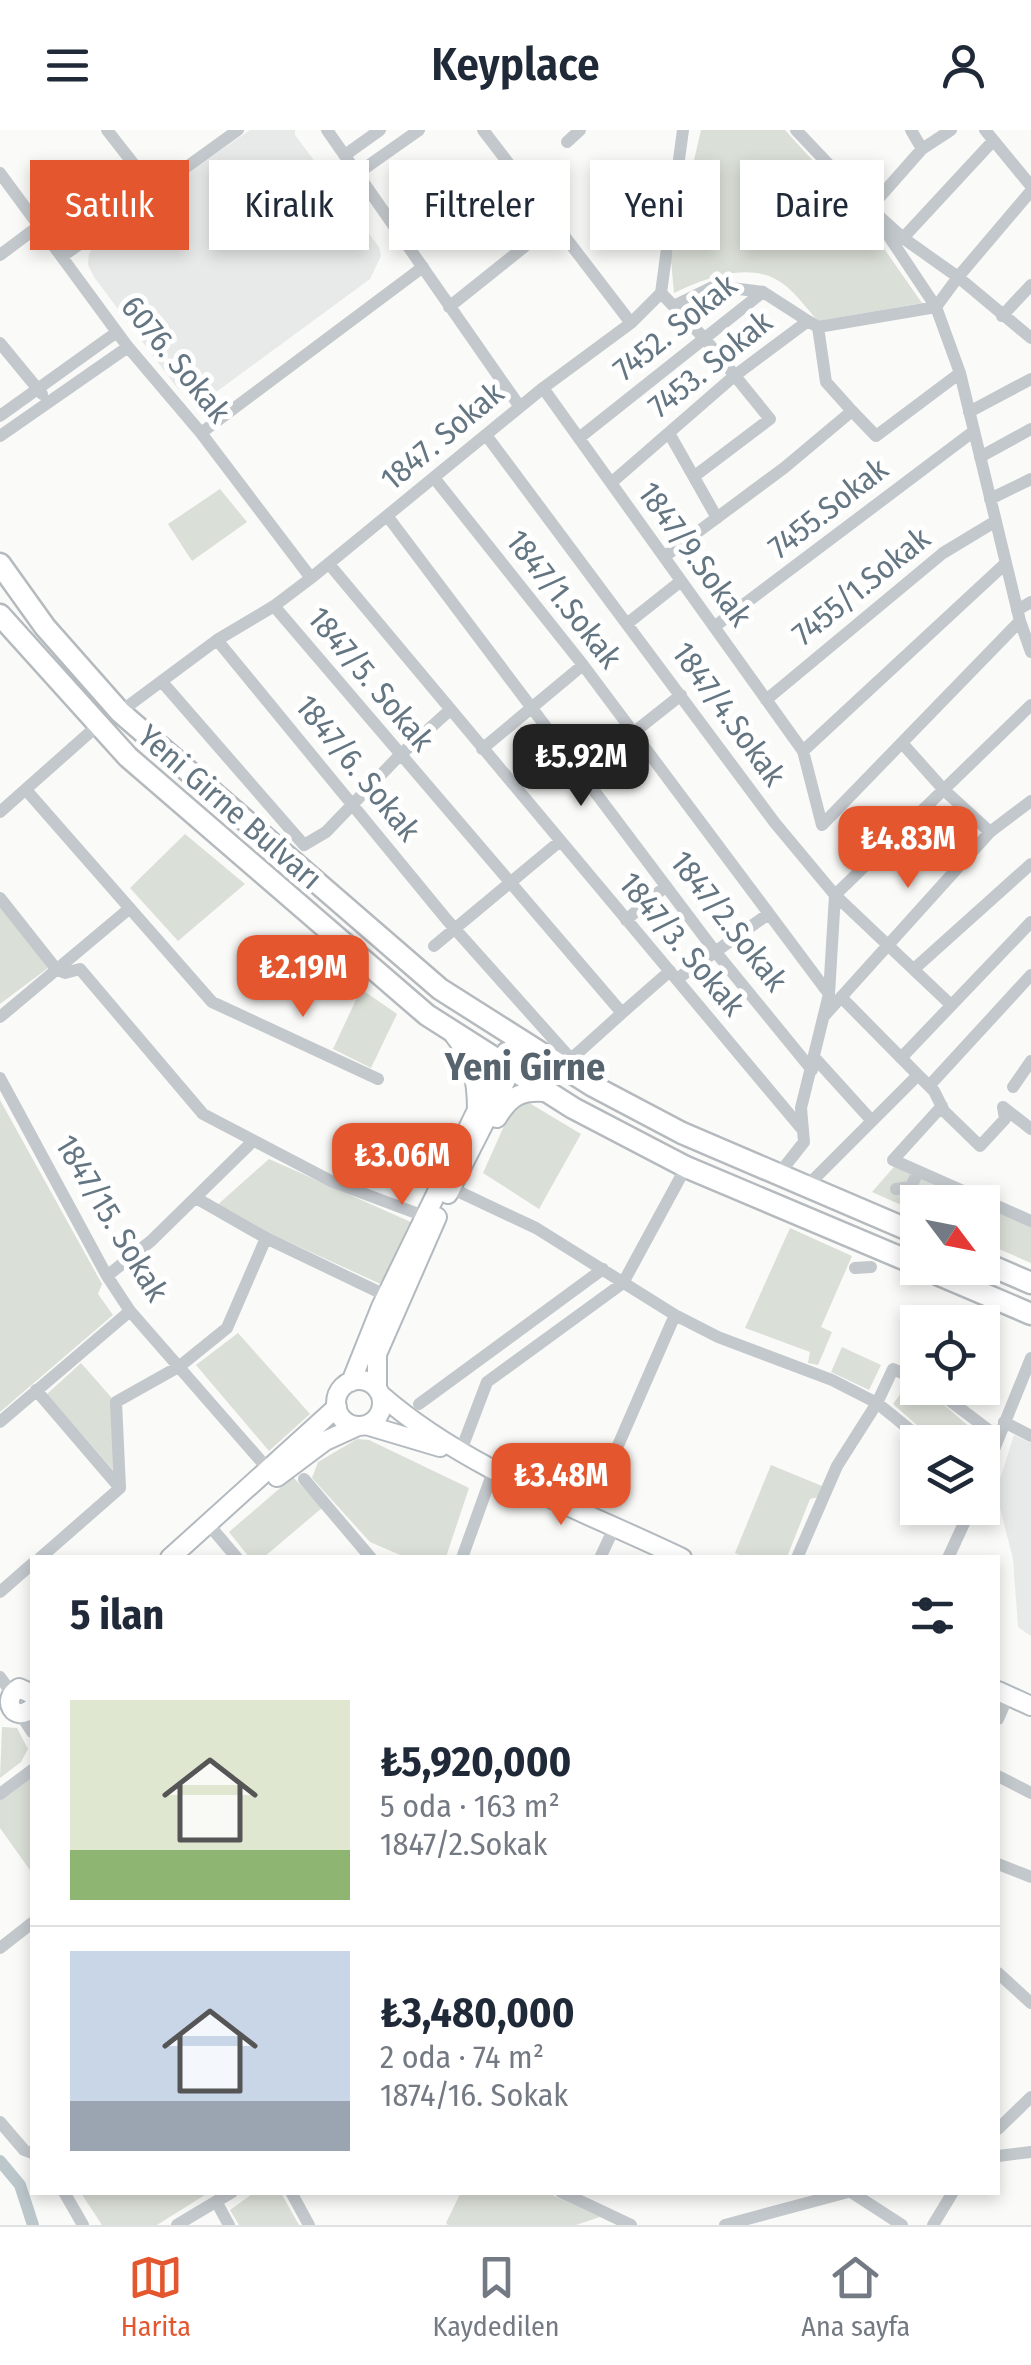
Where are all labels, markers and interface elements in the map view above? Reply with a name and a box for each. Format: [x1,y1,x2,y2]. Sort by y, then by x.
icon: menu [40,38,95,93]
text: Keyplace [431,38,600,92]
icon: person [936,38,991,93]
chip: Satılık [30,160,189,250]
chip: Kiralık [209,160,369,250]
chip: Filtreler [389,160,570,250]
chip: Yeni [590,160,720,250]
chip: Daire [740,160,884,250]
street label: 7452. Sokak [606,266,744,388]
street label: 6076. Sokak [113,288,239,430]
street label: 7453. Sokak [641,303,780,425]
street label: 1847. Sokak [373,374,511,498]
street label: 7455.Sokak [761,450,895,566]
street label: 1847/9.Sokak [630,475,760,634]
street label: 7455/1.Sokak [785,519,937,653]
street label: 1847/1.Sokak [498,522,630,676]
street label: 1847/5. Sokak [300,599,442,759]
street label: 1847/4.Sokak [664,635,794,793]
street label: 1847/6. Sokak [288,687,429,849]
street label: Yeni Girne Bulvarı [130,717,330,897]
pin: ₺5.92M [500,724,662,809]
text: ₺5.92M [535,737,627,775]
pin: ₺4.83M [827,806,989,891]
text: ₺4.83M [860,819,956,857]
street label: 1847/2.Sokak [663,843,796,999]
street label: 1847/3. Sokak [611,865,753,1024]
pin: ₺2.19M [222,935,384,1020]
text: ₺2.19M [259,948,347,986]
district label: Yeni Girne [444,1044,605,1090]
pin: ₺3.06M [321,1123,483,1208]
street label: 1847/15. Sokak [47,1128,177,1308]
text: ₺3.06M [354,1136,450,1174]
north arrow [900,1185,1000,1285]
map controls [900,1185,1000,1525]
button: locate [900,1305,1000,1405]
button: layers [900,1425,1000,1525]
pin: ₺3.48M [480,1443,642,1528]
text: ₺3.48M [514,1456,608,1494]
icon: filters [905,1588,960,1643]
text: 5 ilan [70,1590,164,1640]
text: ₺5,920,000 [380,1737,572,1787]
icon: home [150,1740,270,1860]
text: 5 oda · 163 m² [380,1787,560,1825]
text: 1847/2.Sokak [380,1825,547,1863]
text: ₺3,480,000 [380,1988,575,2038]
icon: home [150,1991,270,2111]
text: 2 oda · 74 m² [380,2038,544,2076]
text: 1874/16. Sokak [380,2076,568,2114]
tab: Harita [121,2250,191,2343]
tab: Kaydedilen [433,2250,560,2343]
tab: Ana sayfa [801,2250,910,2343]

